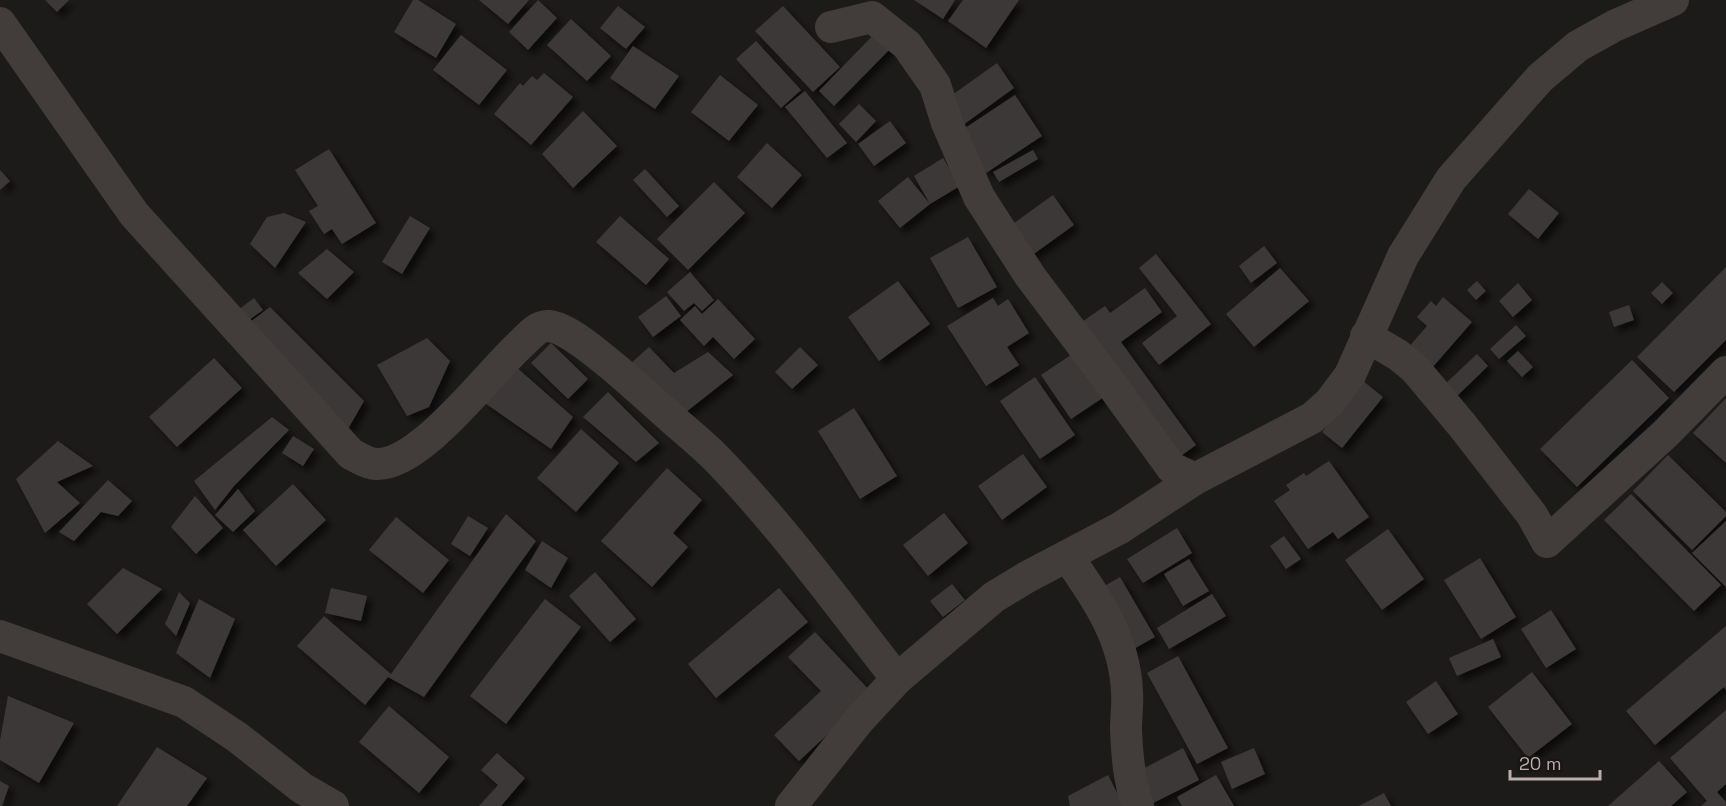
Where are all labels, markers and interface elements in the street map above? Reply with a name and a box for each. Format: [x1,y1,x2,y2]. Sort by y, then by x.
scale bar [1510,743,1600,781]
text: 20 m [1519,752,1562,775]

